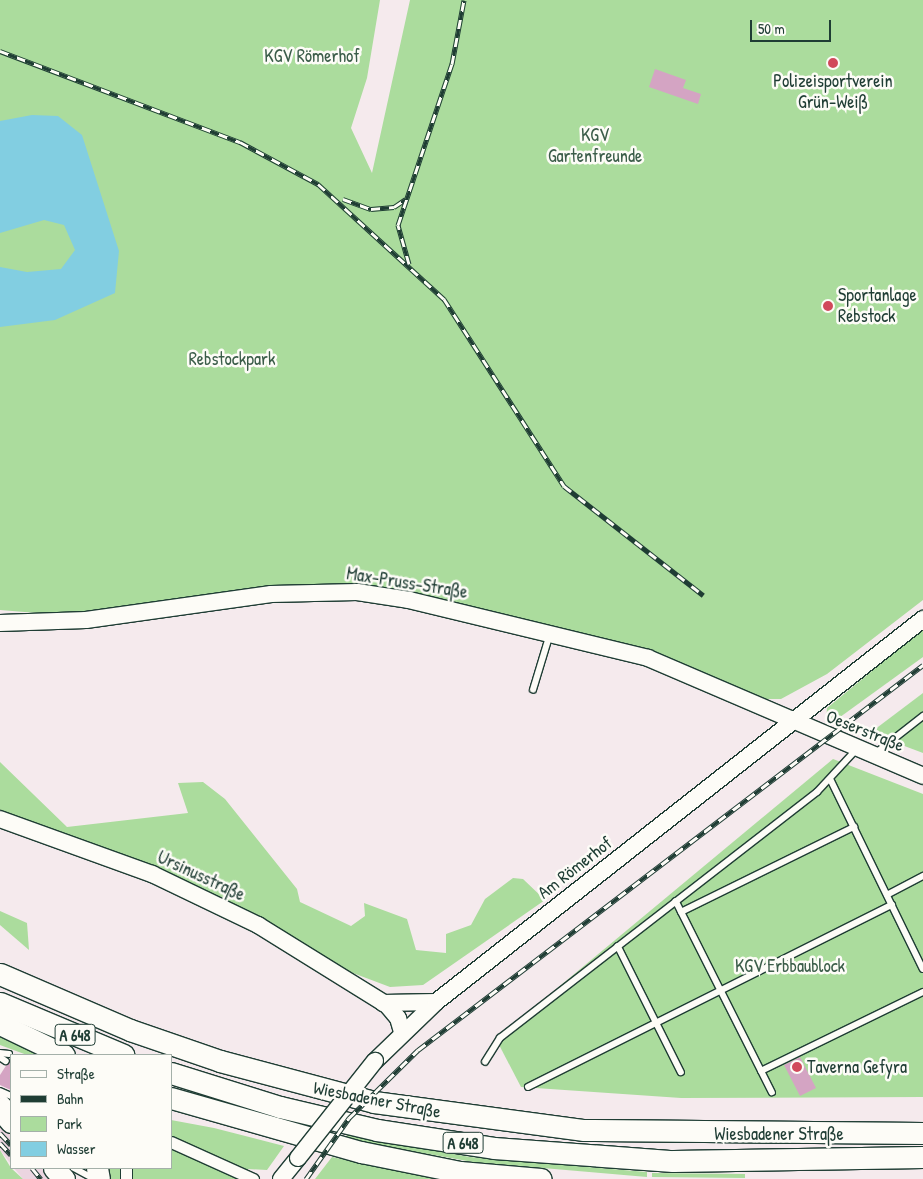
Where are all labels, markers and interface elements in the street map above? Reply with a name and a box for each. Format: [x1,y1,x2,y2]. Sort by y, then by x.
scale bar [753,10,834,42]
text: 50 m [758,18,785,39]
park label: KGV Römerhof [264,45,360,67]
marker: Polizeisportverein Grün-Weiß [827,57,839,69]
place label: Polizeisportverein Grün-Weiß [773,71,893,114]
park label: KGV Gartenfreunde [548,125,642,168]
place label: Sportanlage Rebstock [838,285,917,328]
marker: Sportanlage Rebstock [822,300,834,312]
park label: Rebstockpark [189,348,275,370]
street label: Max-Pruss-Straße [345,563,469,603]
street label: Oeserstraße [823,706,907,756]
street label: Am Römerhof [534,832,616,904]
street label: Ursinusstraße [154,846,248,906]
park label: KGV Erbbaublock [735,955,845,977]
road number: A 648 [54,1022,96,1048]
legend [10,1054,172,1169]
place label: Taverna Gefyra [807,1056,907,1078]
marker: Taverna Gefyra [791,1061,803,1073]
text: Straße [57,1063,95,1084]
street label: Wiesbadener Straße [311,1077,443,1123]
text: Bahn [57,1088,84,1109]
text: Park [57,1113,82,1134]
street label: Wiesbadener Straße [714,1123,844,1145]
road number: A 648 [442,1130,484,1156]
text: Wasser [57,1138,95,1159]

